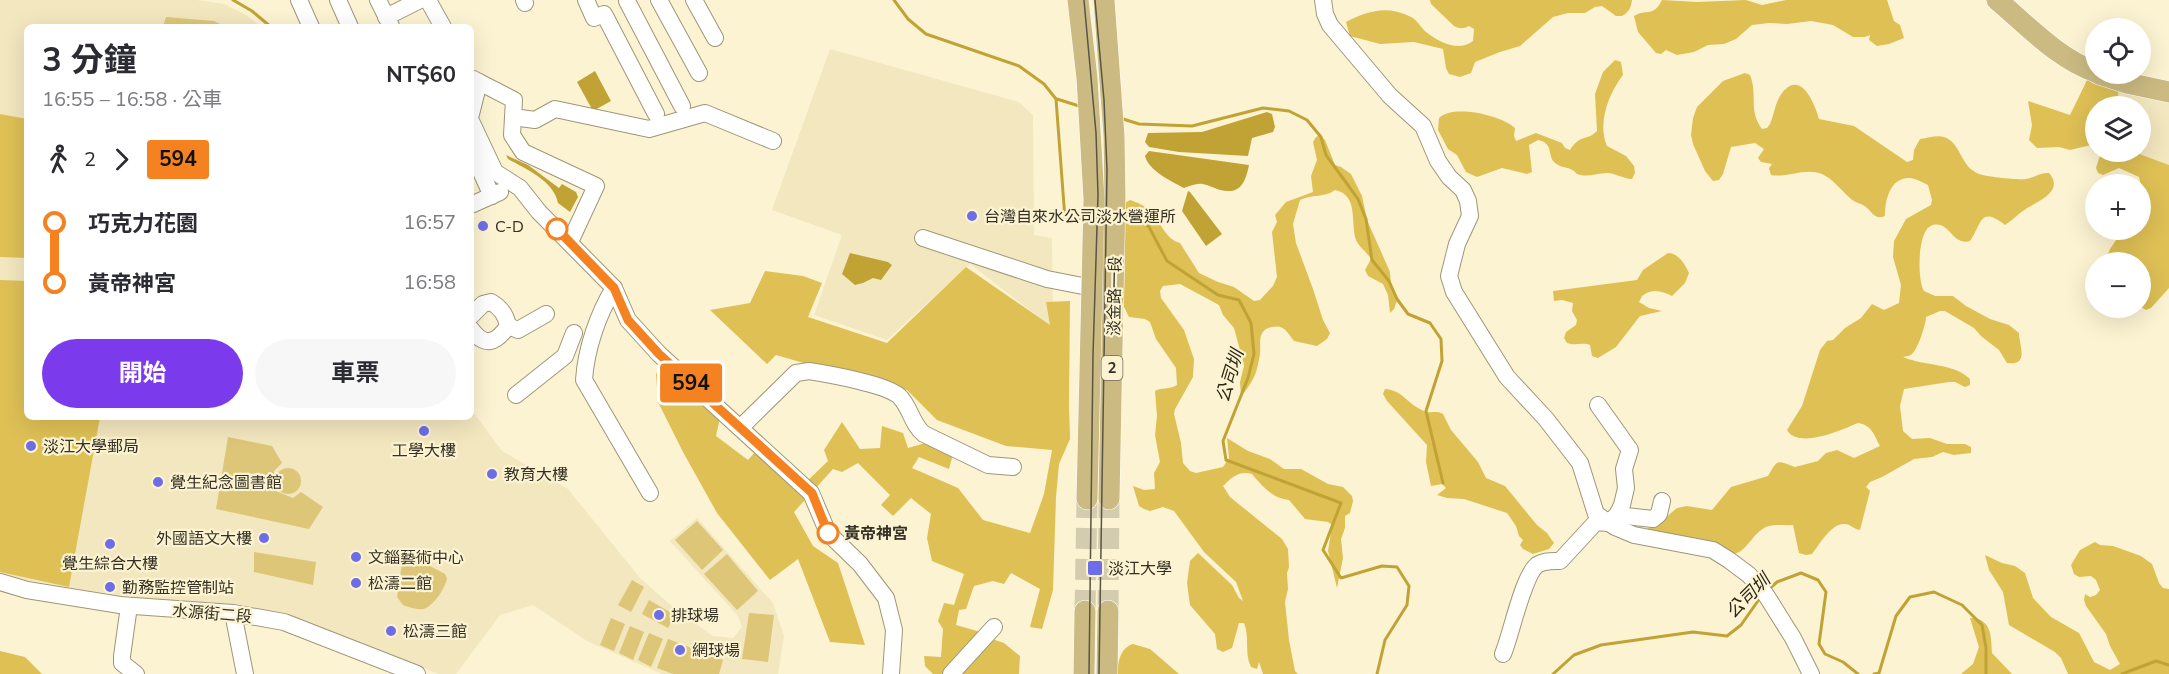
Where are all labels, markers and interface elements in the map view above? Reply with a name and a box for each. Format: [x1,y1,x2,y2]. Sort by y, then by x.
map controls [2085,18,2151,318]
button: locate [2085,18,2151,84]
text: 3 分鐘 [42,38,137,83]
text: NT$60 [386,60,456,90]
text: 16:55 – 16:58 · 公車 [42,86,222,113]
button: layers [2085,96,2151,162]
icon: walk [42,143,75,176]
icon: forward [105,143,138,176]
text: 594 [159,145,197,173]
text: 2 [84,146,96,173]
button: + [2085,174,2151,240]
place label: 台灣自來水公司淡水營運所 [984,206,1176,228]
text: 巧克力花園 [88,209,198,239]
text: 16:57 [403,209,456,236]
marker: 台灣自來水公司淡水營運所 [965,209,979,223]
place label: C-D [495,216,524,238]
unlabelled marker [546,218,568,240]
marker: C-D [476,219,490,233]
button: − [2085,252,2151,318]
street label: 淡金路一段 [1103,256,1127,336]
text: 黃帝神宮 [88,269,176,299]
text: 16:58 [403,269,456,296]
button: 開始 [42,339,243,408]
button: 車票 [255,339,456,408]
water label: 公司圳 [1211,344,1250,405]
road number: 2 [1102,356,1122,380]
line badge: 594 [656,364,726,403]
text: 594 [672,369,710,397]
marker: 工學大樓 [417,424,431,438]
place label: 淡江大學郵局 [43,436,139,458]
marker: 淡江大學郵局 [24,439,38,453]
place label: 工學大樓 [392,440,456,462]
place label: 教育大樓 [504,464,568,486]
marker: 教育大樓 [485,467,499,481]
place label: 覺生紀念圖書館 [170,472,282,494]
marker: 覺生紀念圖書館 [151,475,165,489]
marker: 黃帝神宮 [817,522,839,544]
place label: 黃帝神宮 [844,523,908,545]
place label: 外國語文大樓 [156,528,252,550]
marker: 外國語文大樓 [257,531,271,545]
marker: 覺生綜合大樓 [103,537,117,551]
place label: 文錙藝術中心 [368,547,464,569]
marker: 文錙藝術中心 [349,550,363,564]
place label: 覺生綜合大樓 [62,553,158,575]
place label: 淡江大學 [1108,558,1172,580]
marker: 淡江大學 [1086,559,1104,577]
water label: 公司圳 [1720,566,1778,624]
place label: 松濤二館 [368,573,432,595]
marker: 松濤二館 [349,576,363,590]
place label: 勤務監控管制站 [122,577,234,599]
marker: 勤務監控管制站 [103,580,117,594]
street label: 水源街二段 [171,600,253,628]
place label: 排球場 [671,605,719,627]
marker: 排球場 [652,608,666,622]
place label: 松濤三館 [403,621,467,643]
marker: 松濤三館 [384,624,398,638]
place label: 網球場 [692,640,740,662]
marker: 網球場 [673,643,687,657]

